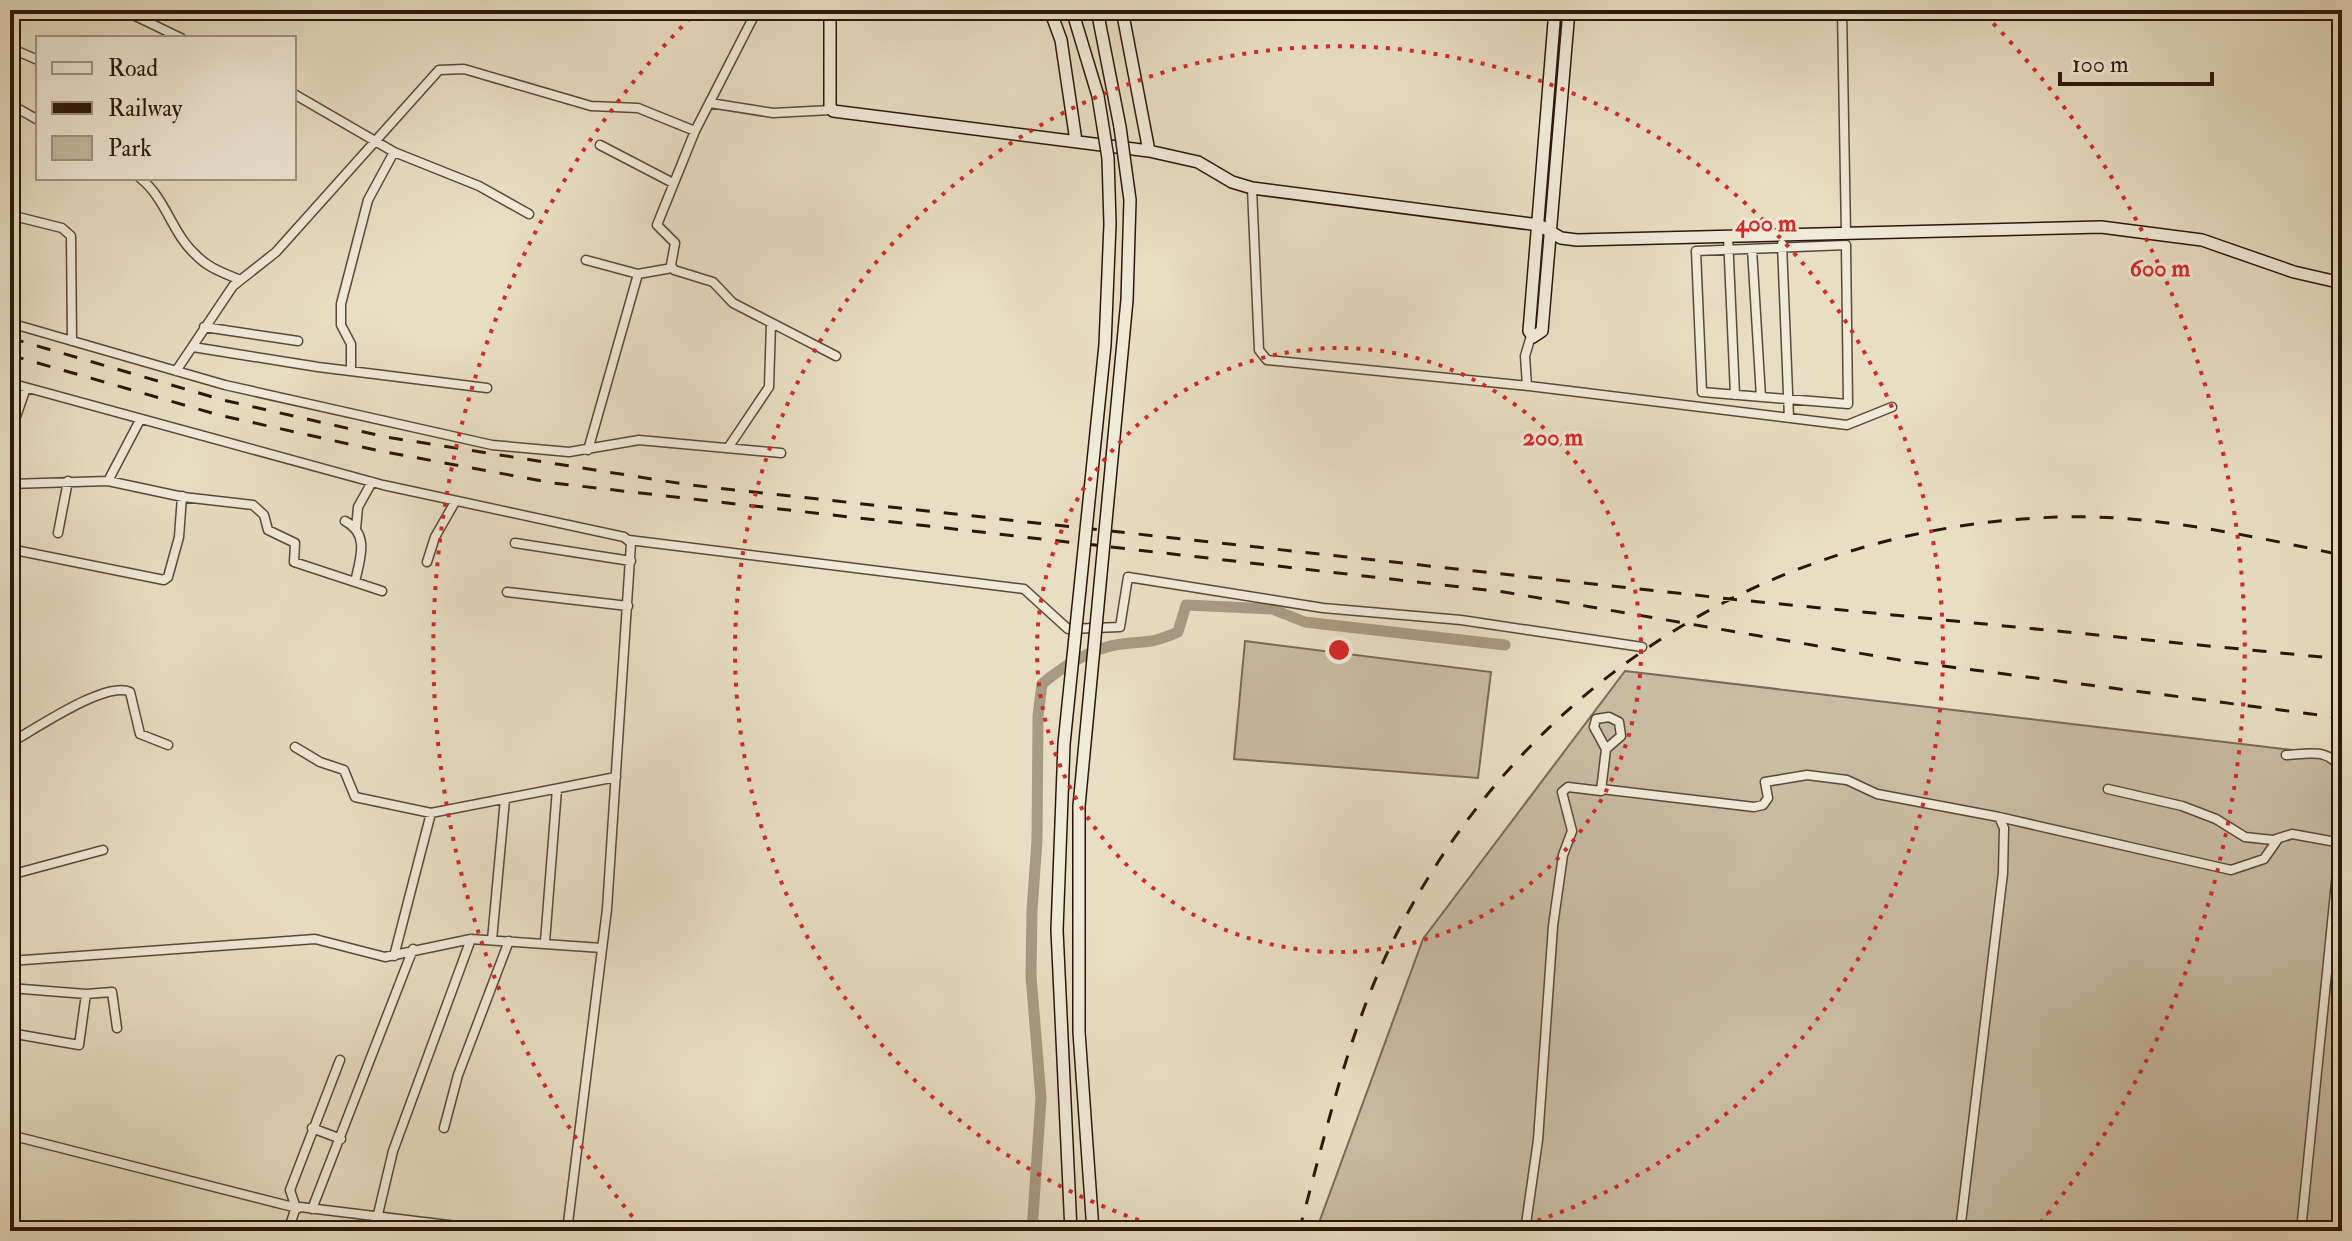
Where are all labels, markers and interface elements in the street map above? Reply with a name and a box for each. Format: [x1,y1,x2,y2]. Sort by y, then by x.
legend [36,36,296,180]
scale bar [2060,36,2212,86]
text: 100 m [2072,49,2129,80]
text: Road [108,53,158,84]
text: Railway [108,93,183,124]
text: Park [108,133,152,164]
text: 400 m [1734,208,1797,239]
text: 600 m [2130,253,2191,284]
text: 200 m [1523,422,1584,453]
centre of rings [1325,636,1353,664]

